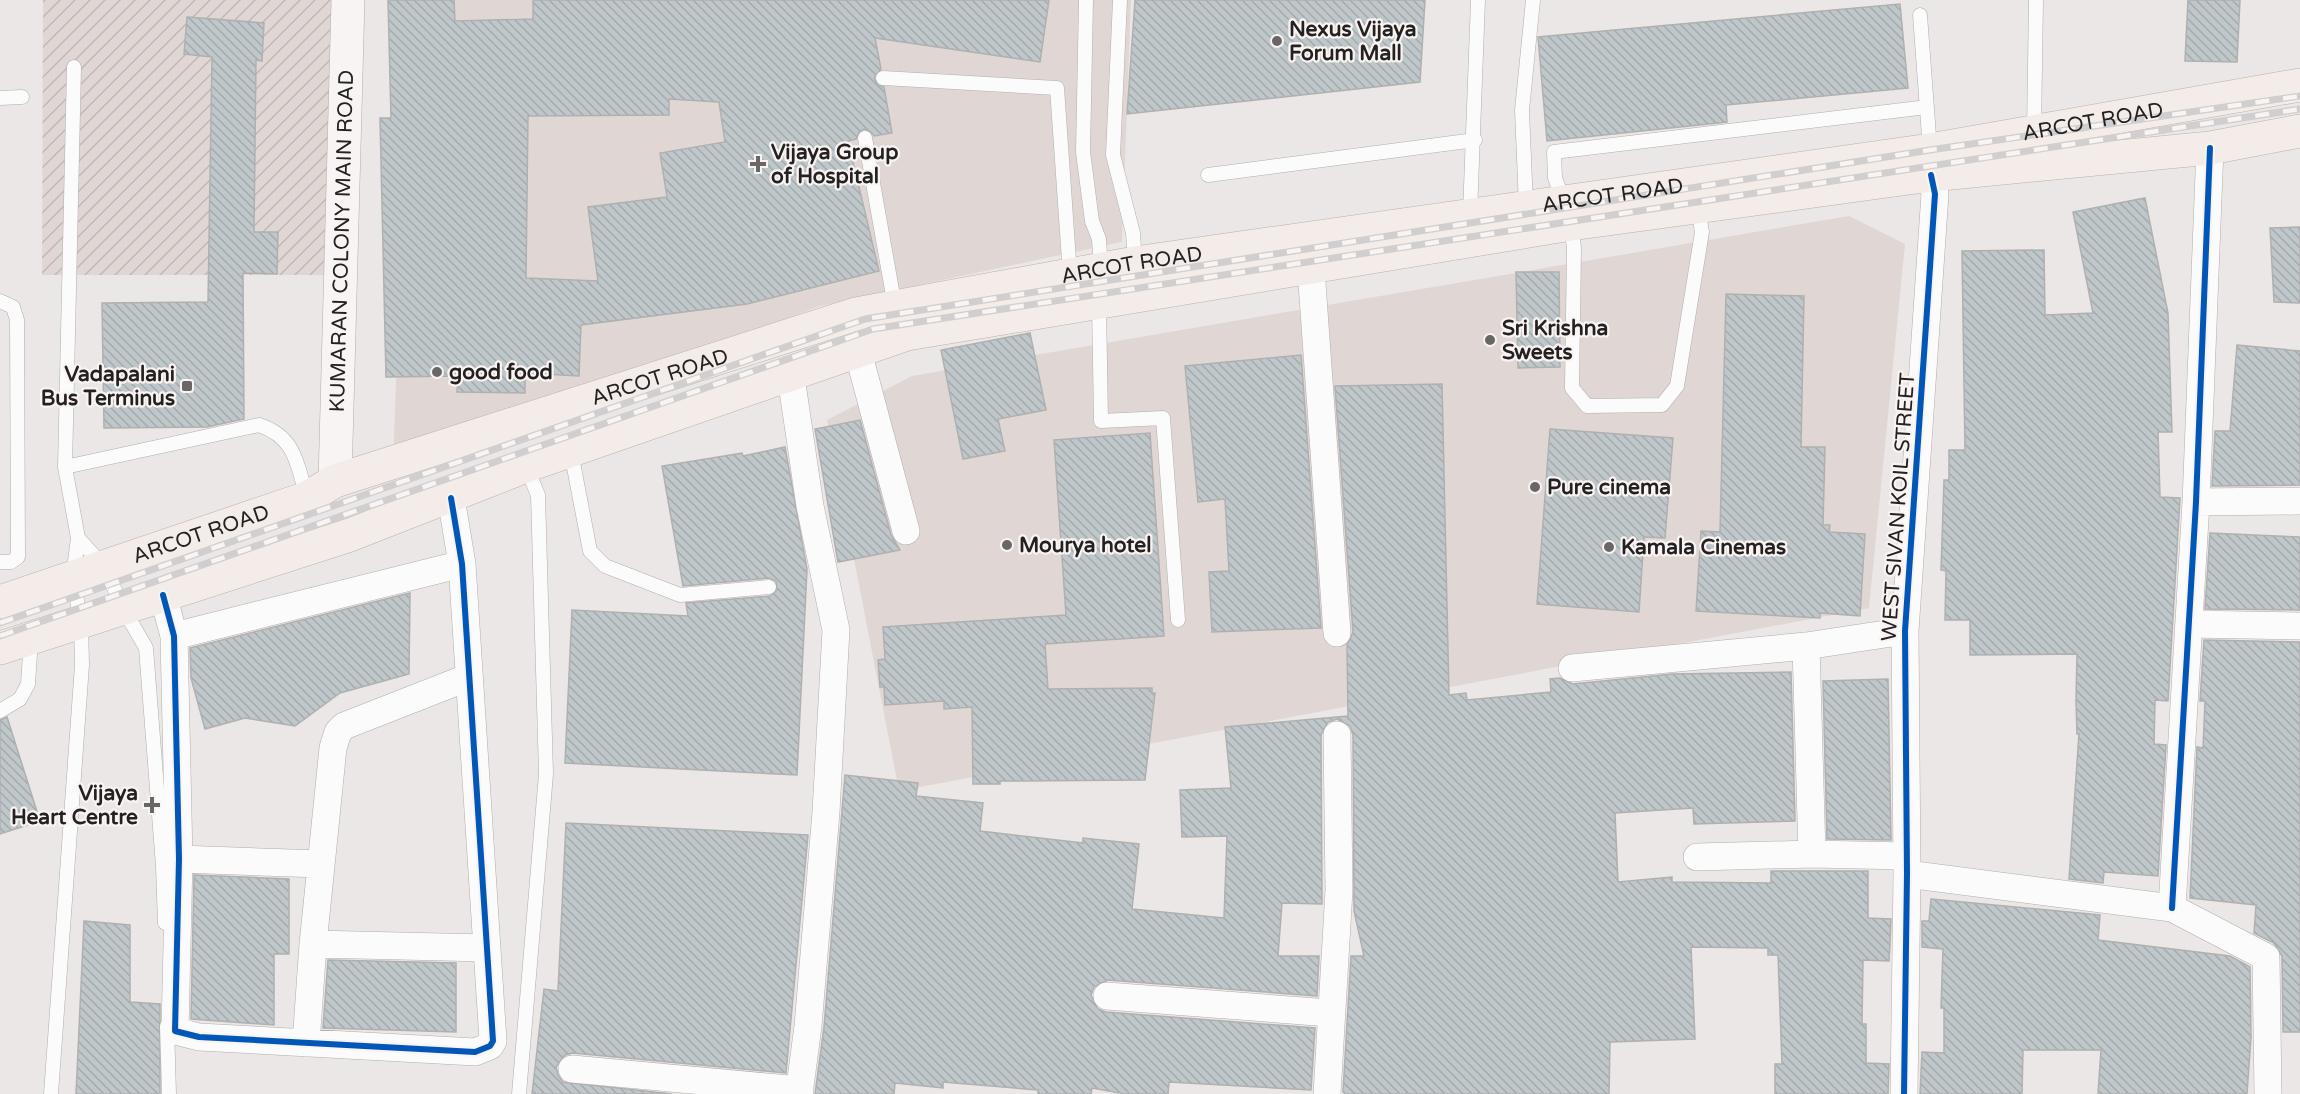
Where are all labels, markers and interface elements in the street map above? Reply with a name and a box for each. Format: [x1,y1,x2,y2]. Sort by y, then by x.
place label: Nexus Vijaya Forum Mall [1289,17,1417,66]
marker: Nexus Vijaya Forum Mall [1270,34,1284,48]
street label: KUMARAN COLONY MAIN ROAD [325,70,359,413]
street label: ARCOT ROAD [2021,97,2165,147]
place label: Vijaya Group of Hospital [771,140,898,189]
marker: Vijaya Group of Hospital [749,155,767,173]
street label: ARCOT ROAD [1540,173,1685,218]
street label: ARCOT ROAD [1059,242,1204,289]
place label: Sri Krishna Sweets [1502,316,1608,365]
marker: Sri Krishna Sweets [1483,333,1497,347]
street label: ARCOT ROAD [588,344,732,411]
place label: good food [449,360,553,385]
place label: Vadapalani Bus Terminus [41,362,175,411]
marker: good food [430,365,444,379]
street label: WEST SIVAN KOIL STREET [1877,372,1920,642]
marker: Vadapalani Bus Terminus [180,379,194,393]
place label: Pure cinema [1547,475,1671,500]
marker: Pure cinema [1528,480,1542,494]
street label: ARCOT ROAD [129,500,273,569]
place label: Mourya hotel [1019,533,1151,558]
place label: Kamala Cinemas [1621,535,1786,560]
marker: Mourya hotel [1000,538,1014,552]
marker: Kamala Cinemas [1602,540,1616,554]
place label: Vijaya Heart Centre [11,781,138,830]
marker: Vijaya Heart Centre [143,796,161,814]

